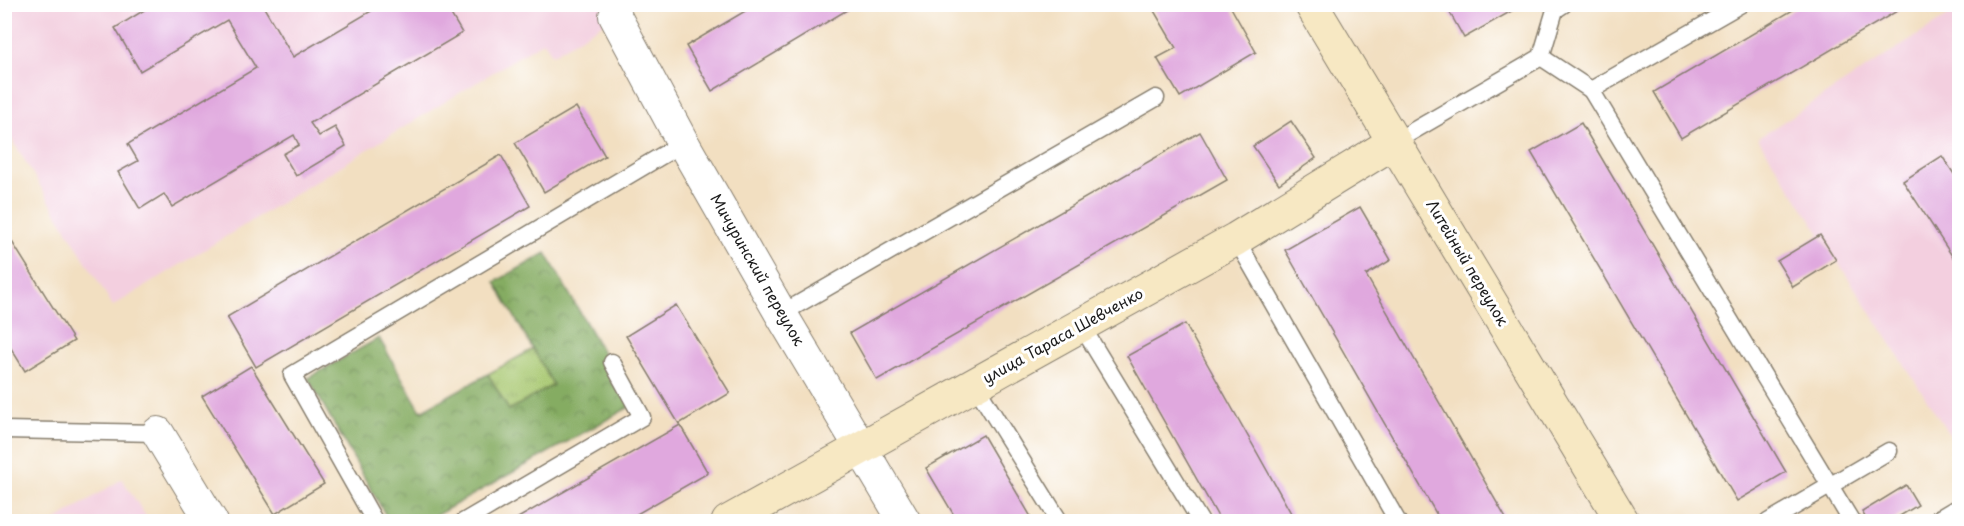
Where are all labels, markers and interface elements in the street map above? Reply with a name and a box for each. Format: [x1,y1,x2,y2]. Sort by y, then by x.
street label: Мичуринский переулок [705,189,811,350]
street label: Литейный переулок [1421,195,1515,330]
street label: улица Тараса Шевченко [978,281,1147,389]

